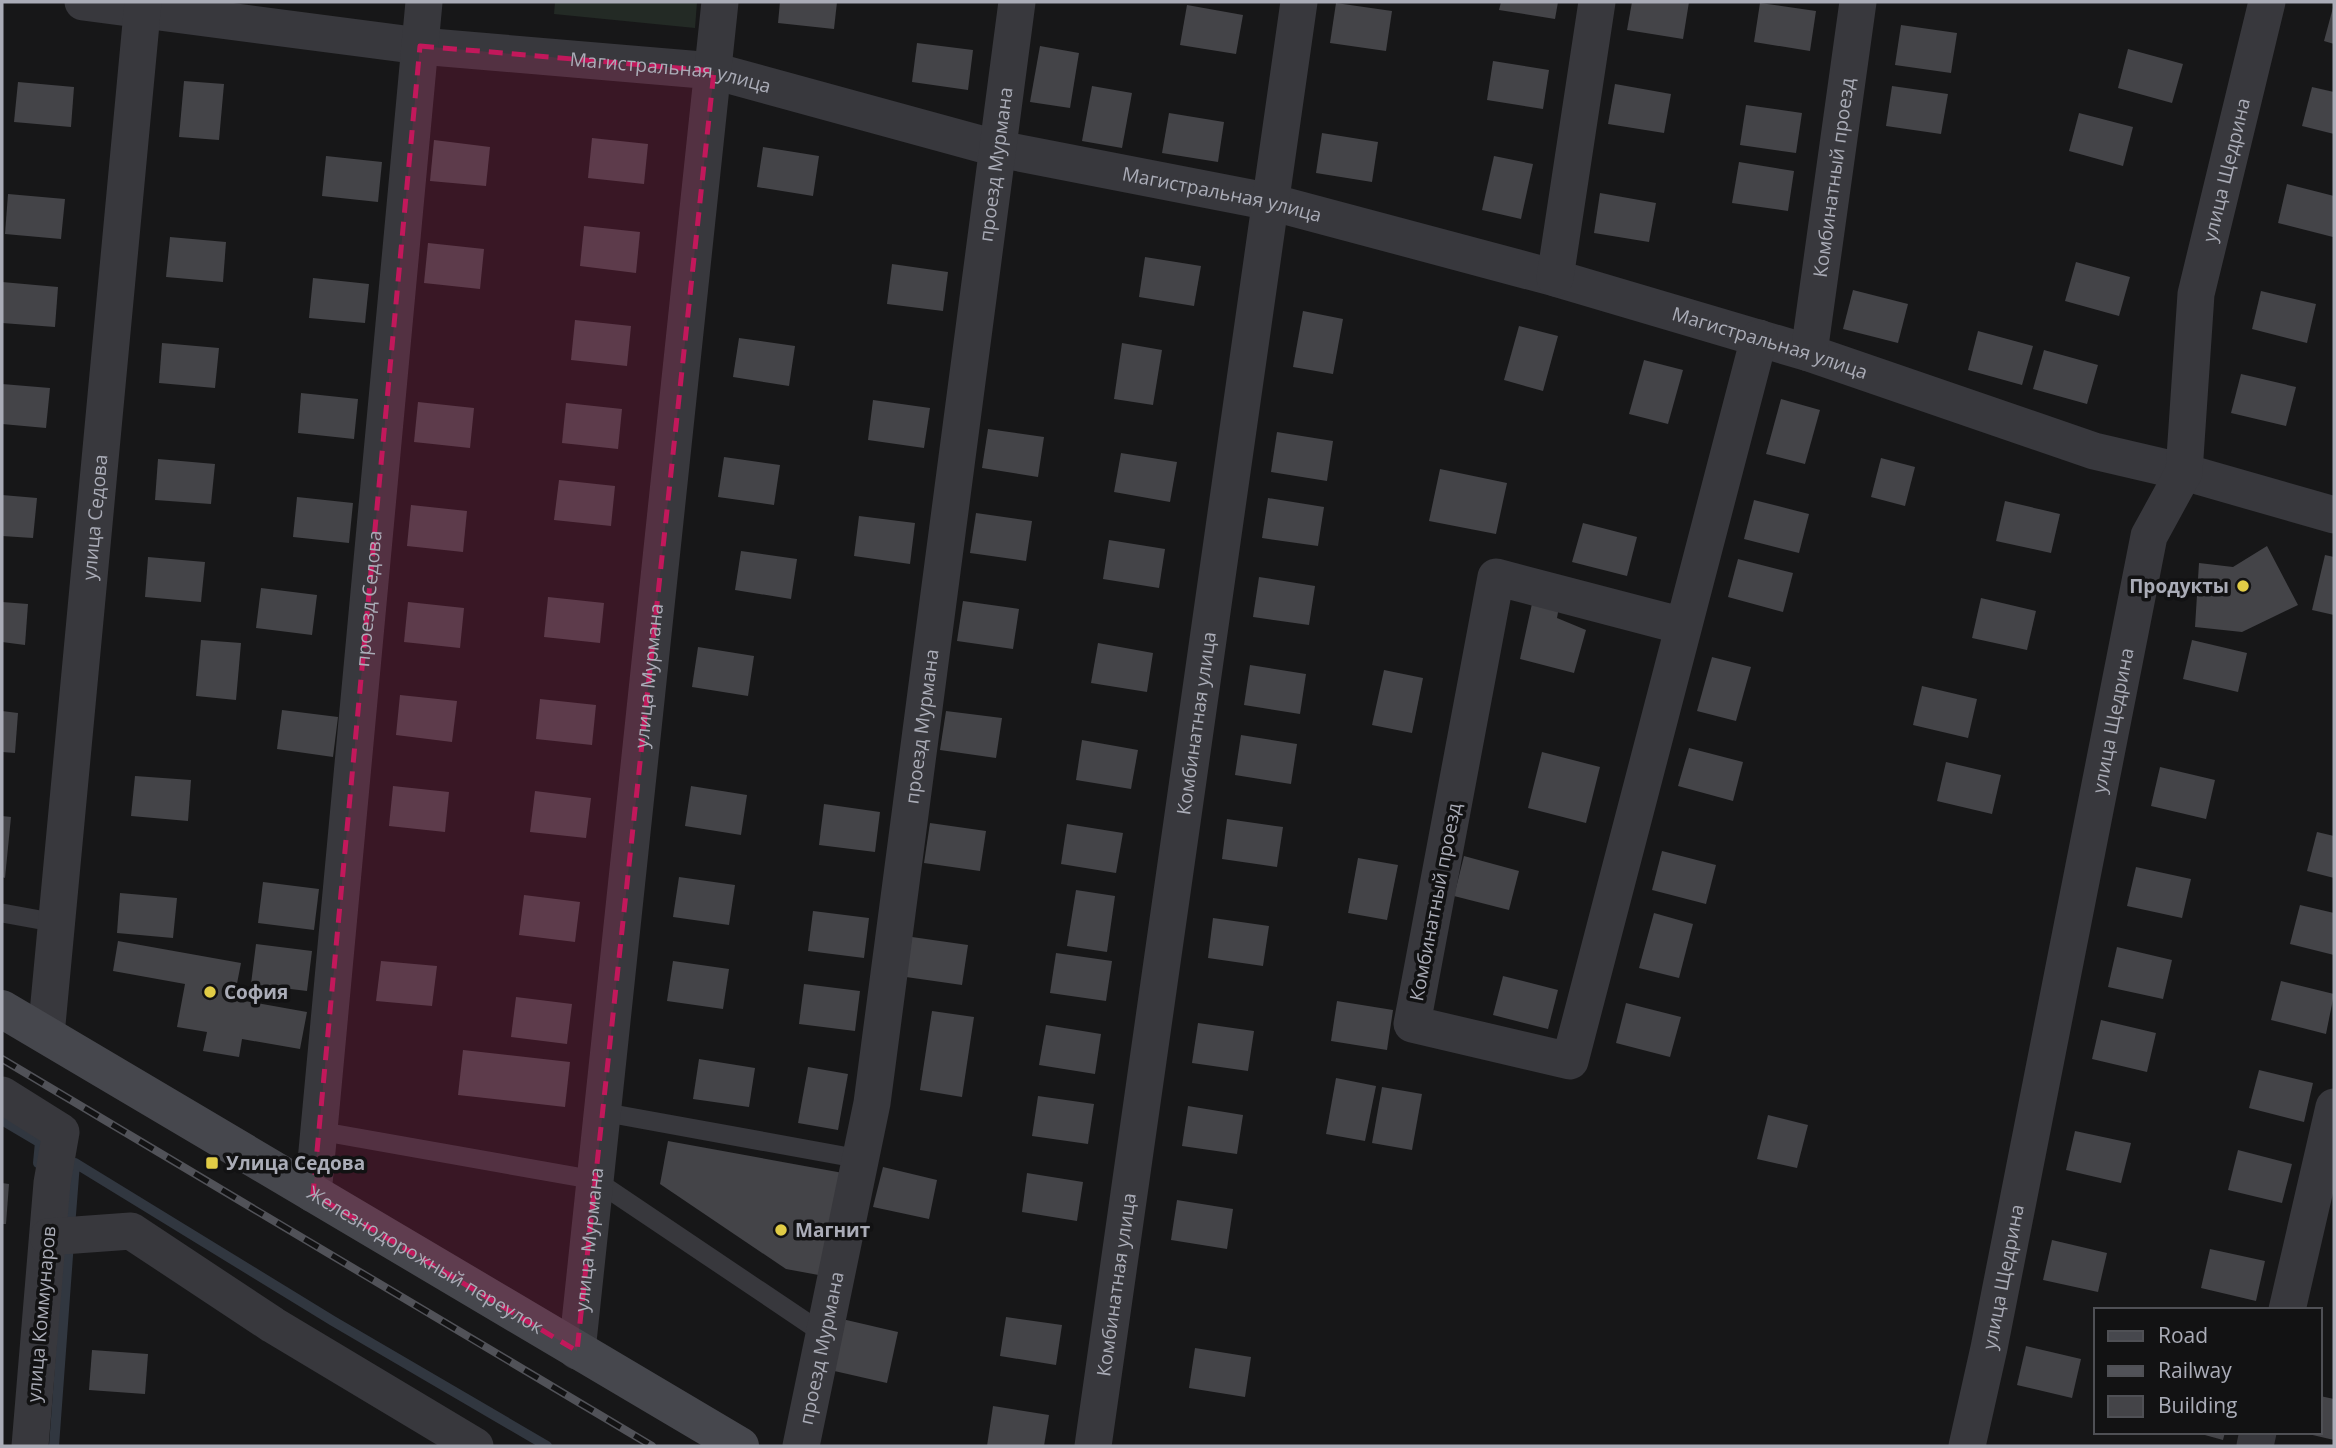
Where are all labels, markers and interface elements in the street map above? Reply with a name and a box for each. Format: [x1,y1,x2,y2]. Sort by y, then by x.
street label: Магистральная улица [569,46,774,99]
street label: Комбинатный проезд [1807,76,1860,279]
street label: проезд Мурмана [973,85,1019,243]
street label: улица Щедрина [2196,95,2256,245]
street label: Магистральная улица [1120,160,1325,228]
street label: Магистральная улица [1669,300,1871,385]
street label: улица Седова [76,453,113,581]
street label: проезд Седова [349,529,388,668]
place label: Продукты [2129,573,2229,599]
marker: Продукты [2235,578,2251,594]
street label: улица Мурмана [628,602,669,749]
street label: Комбинатная улица [1170,630,1222,817]
street label: улица Щедрина [2086,646,2140,795]
street label: проезд Мурмана [899,648,945,806]
street label: Комбинатный проезд [1403,801,1467,1003]
place label: София [224,979,288,1005]
marker: София [202,984,218,1000]
place label: Улица Седова [226,1150,365,1176]
marker: Улица Седова [204,1155,220,1171]
street label: улица Мурмана [568,1166,609,1313]
street label: Железнодорожный переулок [302,1180,548,1340]
street label: Комбинатная улица [1090,1191,1142,1378]
street label: улица Щедрина [1976,1202,2030,1352]
place label: Магнит [795,1217,871,1243]
marker: Магнит [773,1222,789,1238]
street label: улица Коммунаров [20,1225,62,1403]
street label: проезд Мурмана [793,1269,850,1427]
legend [2094,1308,2322,1434]
text: Road [2158,1321,2208,1349]
text: Railway [2158,1356,2232,1384]
text: Building [2158,1391,2237,1419]

